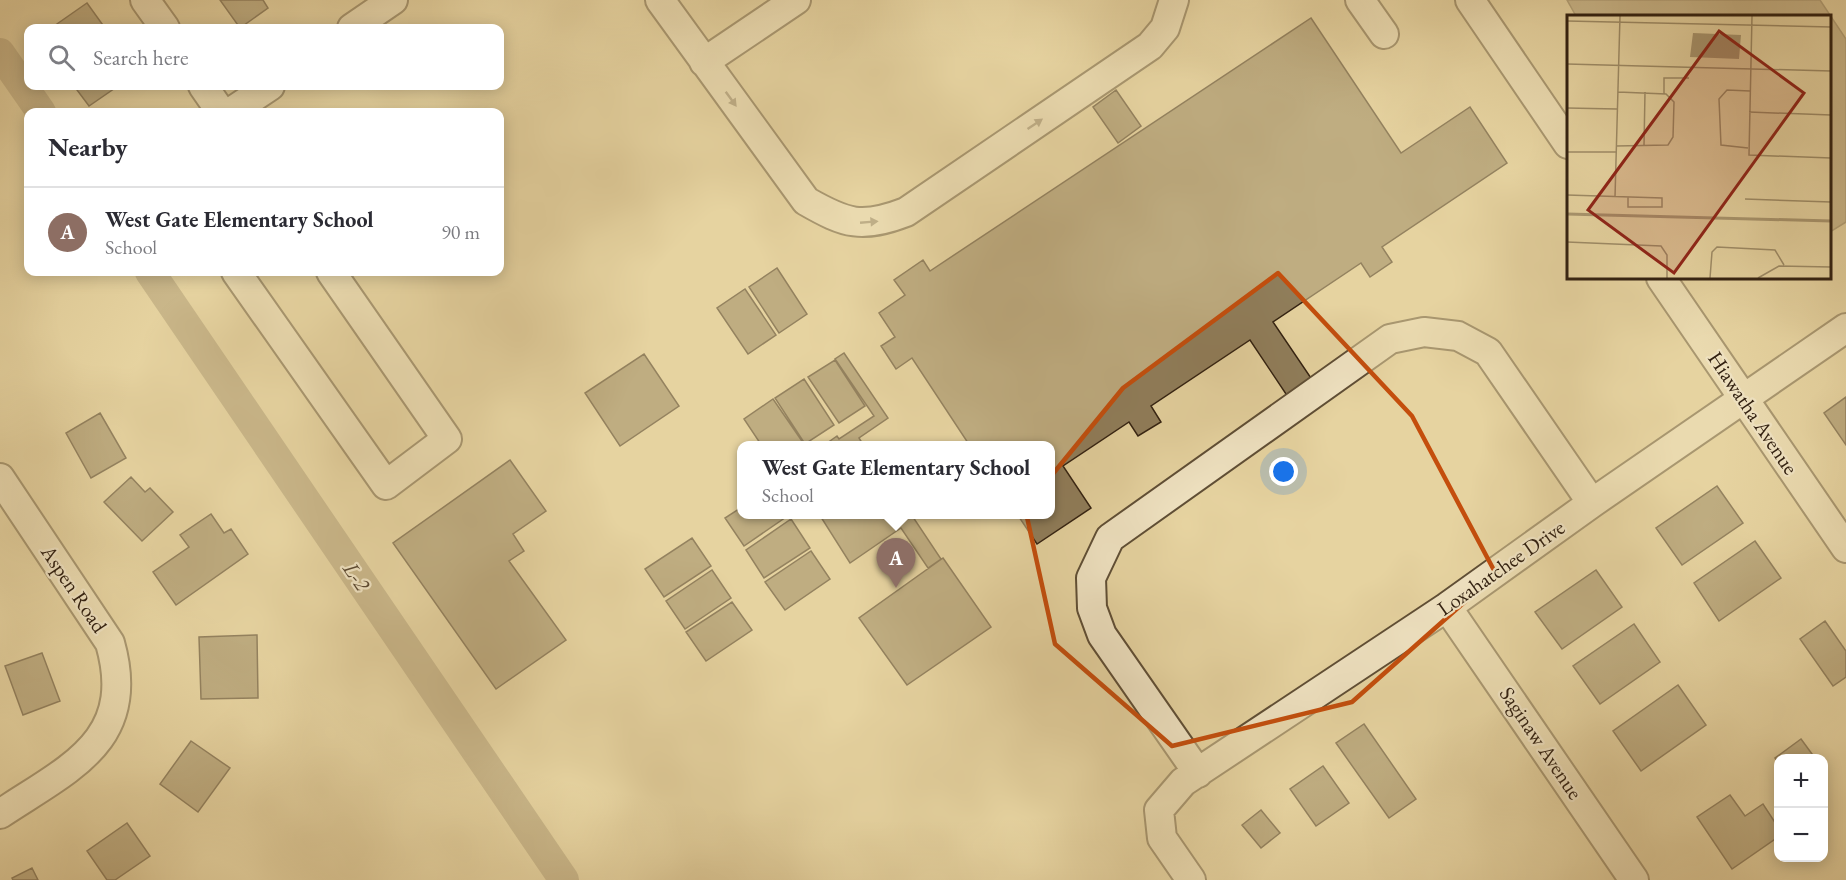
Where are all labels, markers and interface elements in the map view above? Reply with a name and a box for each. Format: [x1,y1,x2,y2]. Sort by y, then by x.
inset map [1567,15,1831,279]
search box [24,24,504,90]
icon: search [45,41,78,74]
text: Search here [93,43,188,72]
one-way arrow [725,90,737,106]
one-way arrow [1027,119,1043,130]
text: Nearby [48,130,128,164]
text: West Gate Elementary School [105,205,373,234]
one-way arrow [860,217,879,227]
text: A [60,219,75,245]
text: 90 m [441,219,480,245]
text: School [105,234,157,260]
street label: Hiawatha Avenue [1702,346,1805,479]
popup [737,441,1055,519]
text: West Gate Elementary School [762,453,1030,482]
your location [1269,457,1298,486]
text: School [762,482,814,508]
street label: Loxahatchee Drive [1432,514,1570,621]
pin: A [876,538,916,588]
street label: Aspen Road [35,539,114,638]
water label: L-2 [336,555,378,598]
street label: Saginaw Avenue [1494,681,1589,804]
map controls [1774,754,1828,862]
button: + [1774,754,1828,808]
button: − [1774,808,1828,862]

